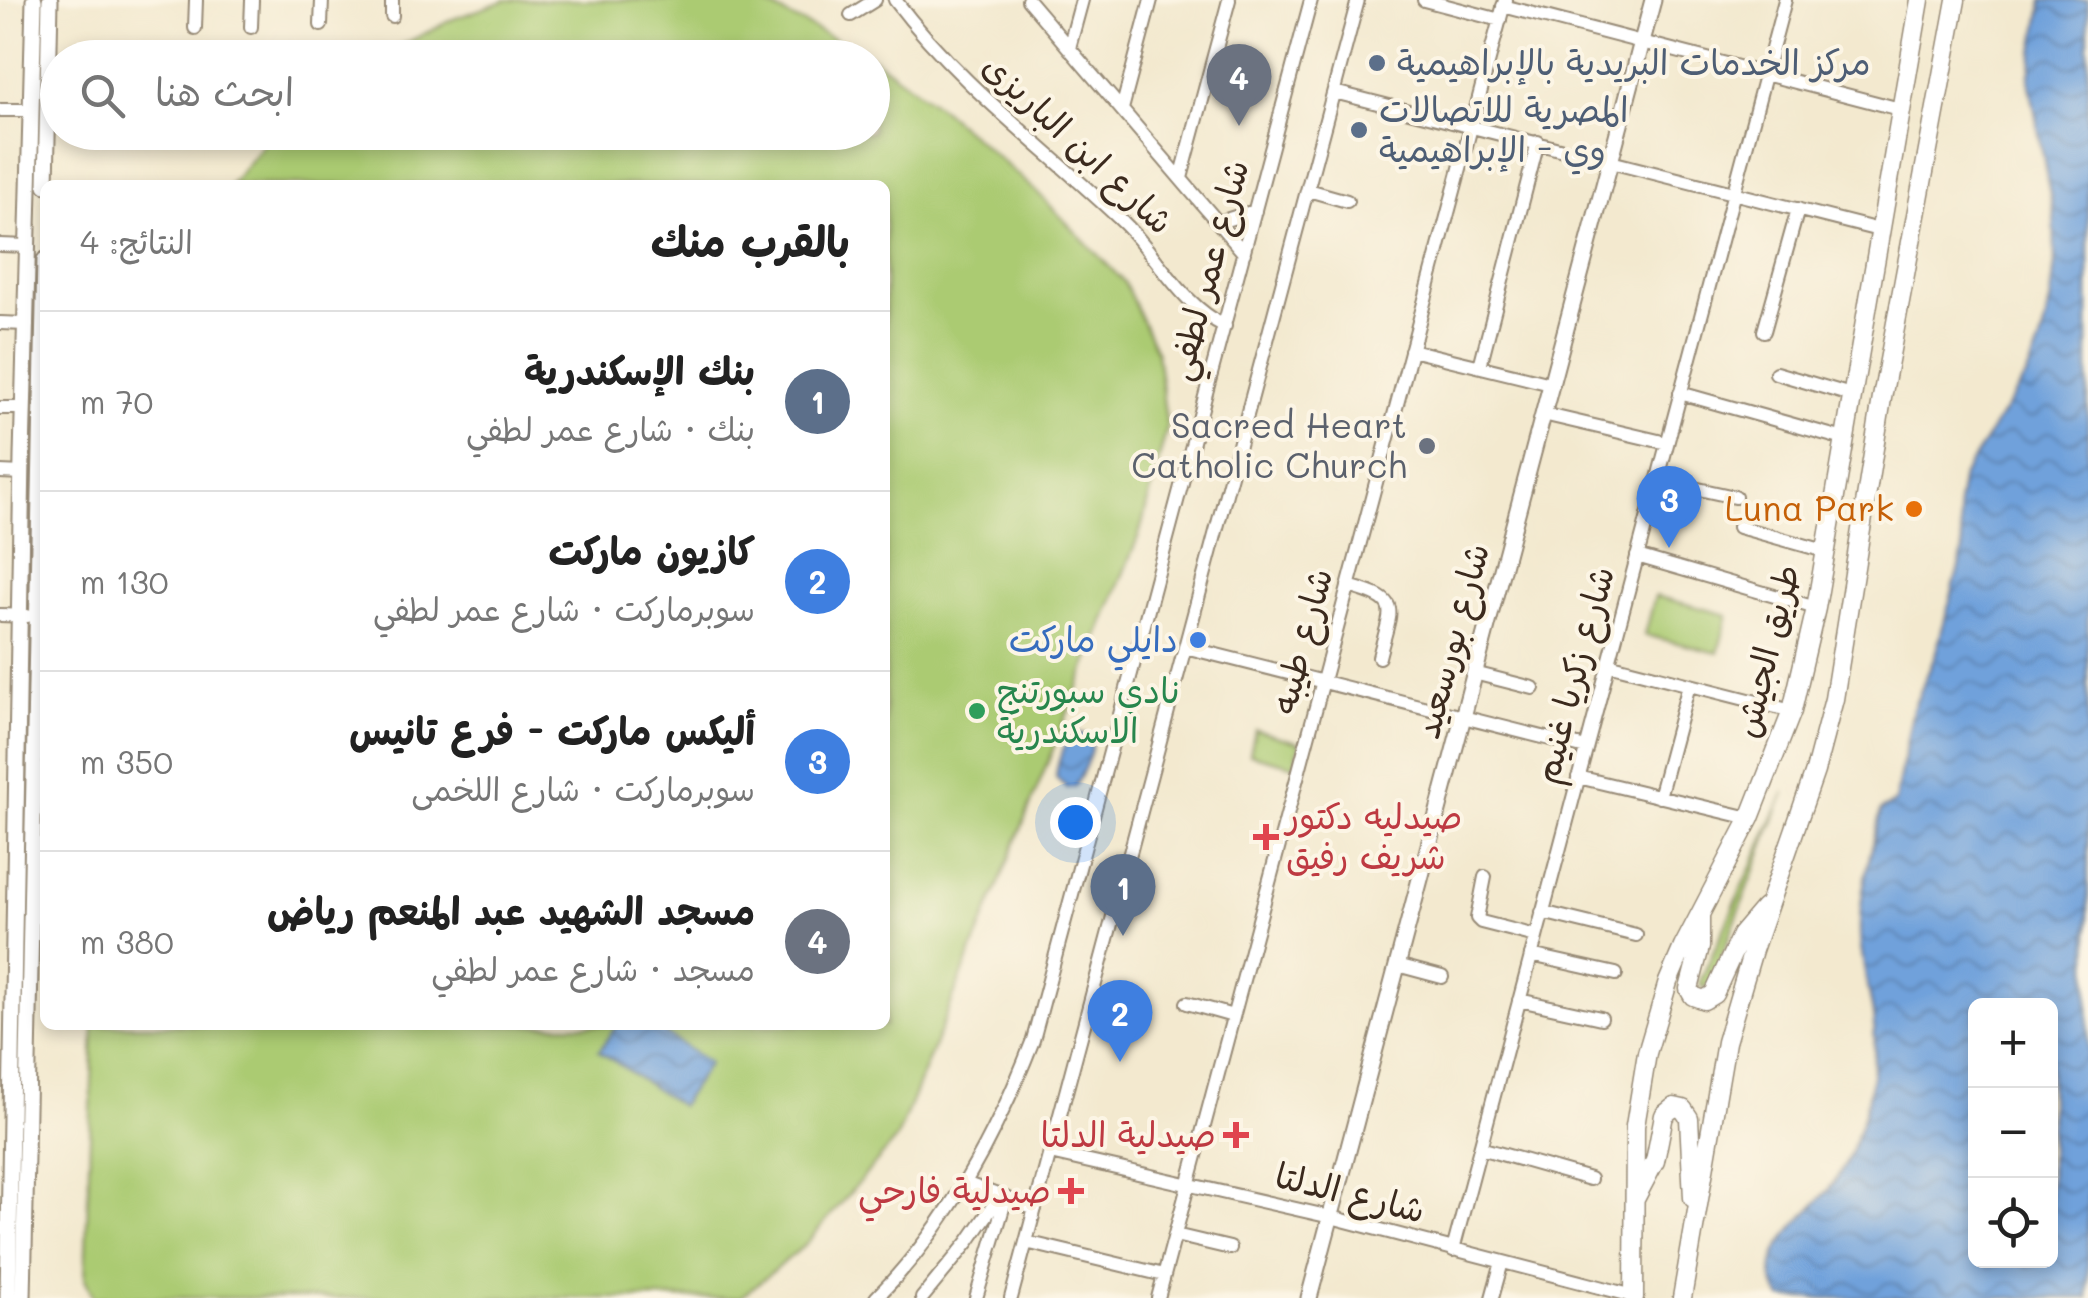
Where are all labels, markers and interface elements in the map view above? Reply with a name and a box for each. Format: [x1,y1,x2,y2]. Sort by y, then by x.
place label: مركز الخدمات البريدية بالإبراهيمية [1397,38,1871,86]
search box [40,40,890,150]
street label: شارع ابن الباريزى [971,42,1185,246]
pin: 4 [1206,44,1272,126]
marker: مركز الخدمات البريدية بالإبراهيمية [1366,52,1388,74]
text: ابحث هنا [155,66,294,116]
icon: search [75,68,130,123]
place label: المصرية للاتصالات وي - الإبراهيمية [1379,85,1629,175]
marker: المصرية للاتصالات وي - الإبراهيمية [1348,119,1370,141]
street label: شارع عمر لطفي [1155,154,1267,387]
text: بالقرب منك [651,213,850,268]
text: النتائج: 4 [80,220,193,262]
text: بنك الإسكندرية [524,345,755,395]
text: 70 m [80,380,153,422]
text: 1 [810,380,825,422]
place label: Sacred Heart Catholic Church [1131,401,1407,487]
text: بنك · شارع عمر لطفي [466,407,755,449]
marker: Sacred Heart Catholic Church [1416,435,1438,457]
pin: 3 [1636,466,1702,548]
place label: Luna Park [1725,484,1894,530]
marker: Luna Park [1903,498,1925,520]
text: كازيون ماركت [549,525,755,575]
street label: شارع بورسعيد [1402,538,1502,744]
street label: طريق الجيش [1721,559,1809,742]
text: 130 m [80,560,169,602]
text: 2 [809,560,826,602]
street label: شارع زكريا غنيم [1521,561,1629,790]
street label: شارع طيبه [1259,563,1345,719]
text: سوبرماركت · شارع عمر لطفي [373,587,755,629]
place label: دايلي ماركت [1009,615,1178,671]
marker: دايلي ماركت [1187,629,1209,651]
place label: نادي سبورتنج الاسكندرية [997,666,1180,752]
marker: نادي سبورتنج الاسكندرية [966,700,988,722]
text: أليكس ماركت - فرع تانيس [349,705,755,755]
text: 350 m [80,740,173,782]
text: 3 [808,740,827,782]
text: سوبرماركت · شارع اللخمى [411,767,755,809]
place label: صيدليه دكتور شريف رفيق [1283,792,1463,878]
your location [1050,797,1101,848]
marker: صيدليه دكتور شريف رفيق [1255,826,1277,848]
pin: 1 [1090,854,1156,936]
text: مسجد الشهيد عبد المنعم رياض [267,885,755,935]
text: 380 m [80,920,174,962]
text: 4 [807,920,828,962]
text: مسجد · شارع عمر لطفي [431,947,755,989]
pin: 2 [1088,980,1152,1062]
map controls [1968,998,2058,1268]
button: + [1968,998,2058,1088]
button: − [1968,1088,2058,1178]
place label: صيدلية الدلتا [1041,1110,1216,1156]
marker: صيدلية الدلتا [1225,1124,1247,1146]
street label: شارع الدلتا [1270,1150,1430,1236]
place label: صيدلية فارحي [858,1166,1051,1222]
button: locate [1968,1178,2058,1268]
marker: صيدلية فارحي [1060,1180,1082,1202]

